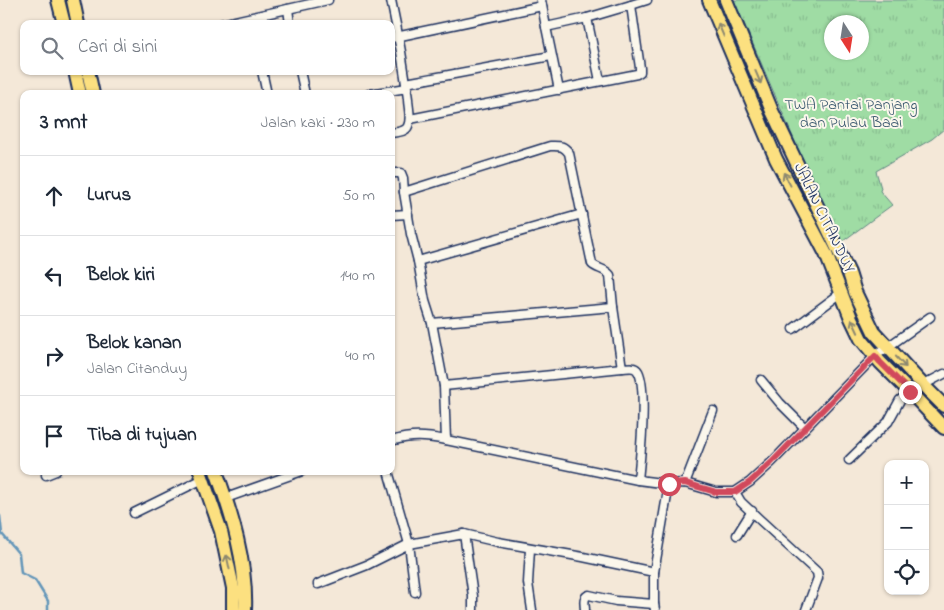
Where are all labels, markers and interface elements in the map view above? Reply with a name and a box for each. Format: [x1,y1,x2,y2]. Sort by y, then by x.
north arrow [824,15,869,60]
search box [20,20,395,75]
one-way arrow [716,23,726,38]
icon: search [38,34,66,62]
text: Cari di sini [78,34,157,61]
one-way arrow [754,69,764,84]
park label: TWA Pantai Panjang dan Pulau Baai [785,93,917,135]
text: 3 mnt [40,108,88,138]
text: Jalan kaki · 230 m [261,111,375,135]
street label: JALAN CITANDUY [787,159,861,278]
one-way arrow [782,172,791,187]
icon: ahead [40,182,68,210]
text: Lurus [87,182,131,209]
text: 50 m [343,184,375,208]
icon: left [40,262,68,290]
text: Belok kiri [87,262,155,289]
text: 140 m [340,264,375,288]
one-way arrow [850,319,859,334]
text: Belok kanan [87,330,181,357]
icon: right [40,342,68,370]
text: 40 m [345,344,375,368]
one-way arrow [895,355,907,368]
text: Jalan Citanduy [87,357,187,381]
route end [899,381,922,404]
icon: arrive [40,422,68,450]
text: Tiba di tujuan [87,422,197,449]
map controls [884,460,929,595]
button: + [884,460,929,505]
route start [658,473,681,496]
button: − [884,505,929,550]
button: locate [884,550,929,595]
one-way arrow [223,554,232,570]

